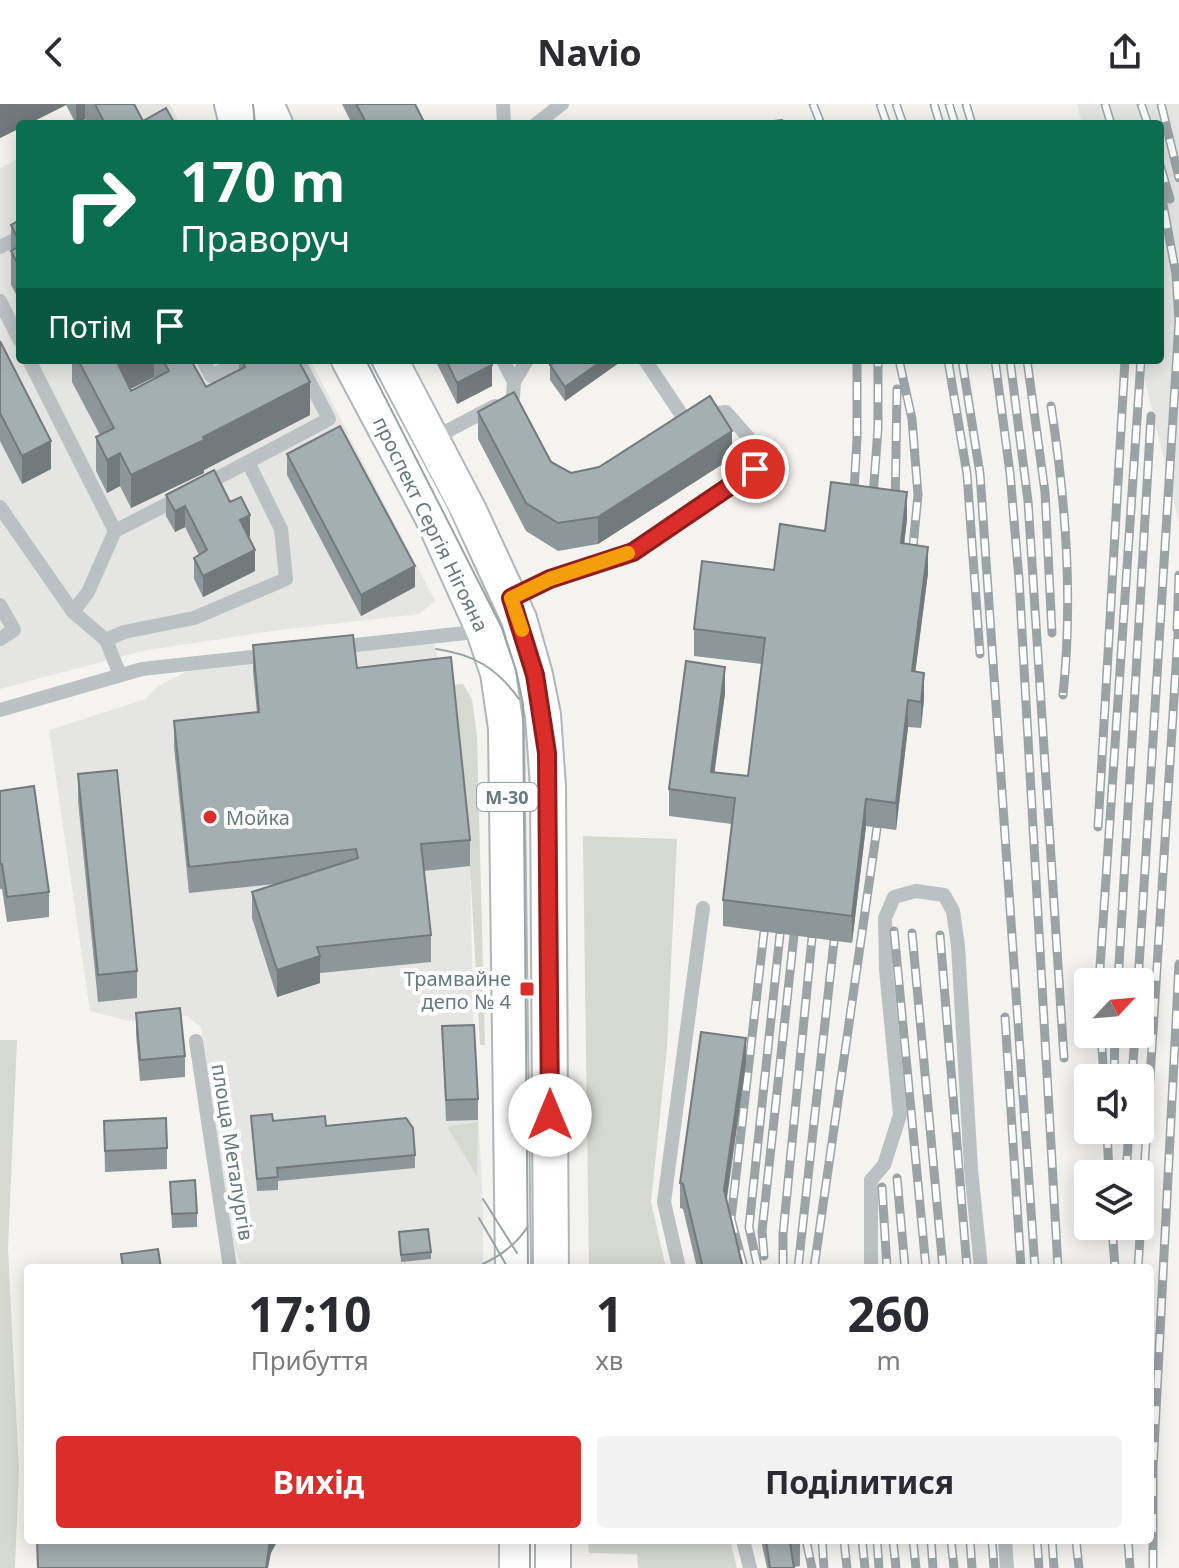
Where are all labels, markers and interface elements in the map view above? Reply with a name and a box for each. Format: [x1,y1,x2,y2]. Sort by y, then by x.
text: Navio [537,28,642,77]
icon: back [32,30,76,74]
icon: share [1103,30,1147,74]
text: 170 m [180,142,345,218]
icon: right [48,152,152,256]
text: Праворуч [180,214,350,263]
icon: arrive [148,304,192,348]
text: Потім [48,306,132,347]
street label: проспект Сергія Нігояна [367,412,495,636]
pin [721,435,789,503]
icon: arrive [733,447,777,491]
road number: М-30 [477,783,537,811]
place label: Мойка [226,804,290,831]
marker: Мойка [201,808,219,826]
place label: Трамвайне депо № 4 [404,965,512,1015]
north arrow [1074,968,1154,1048]
map controls [1074,968,1154,1240]
marker: Трамвайне депо № 4 [518,980,536,998]
street label: площа Металургів [206,1062,260,1242]
button: sound [1074,1064,1154,1144]
position arrow [508,1073,592,1157]
button: layers [1074,1160,1154,1240]
text: 17:10 [248,1281,371,1346]
text: 1 [596,1281,623,1346]
text: 260 [848,1281,930,1346]
text: Прибуття [251,1342,369,1378]
text: хв [595,1342,623,1378]
text: m [877,1342,901,1378]
button: Вихід [56,1436,581,1528]
button: Поділитися [597,1436,1122,1528]

